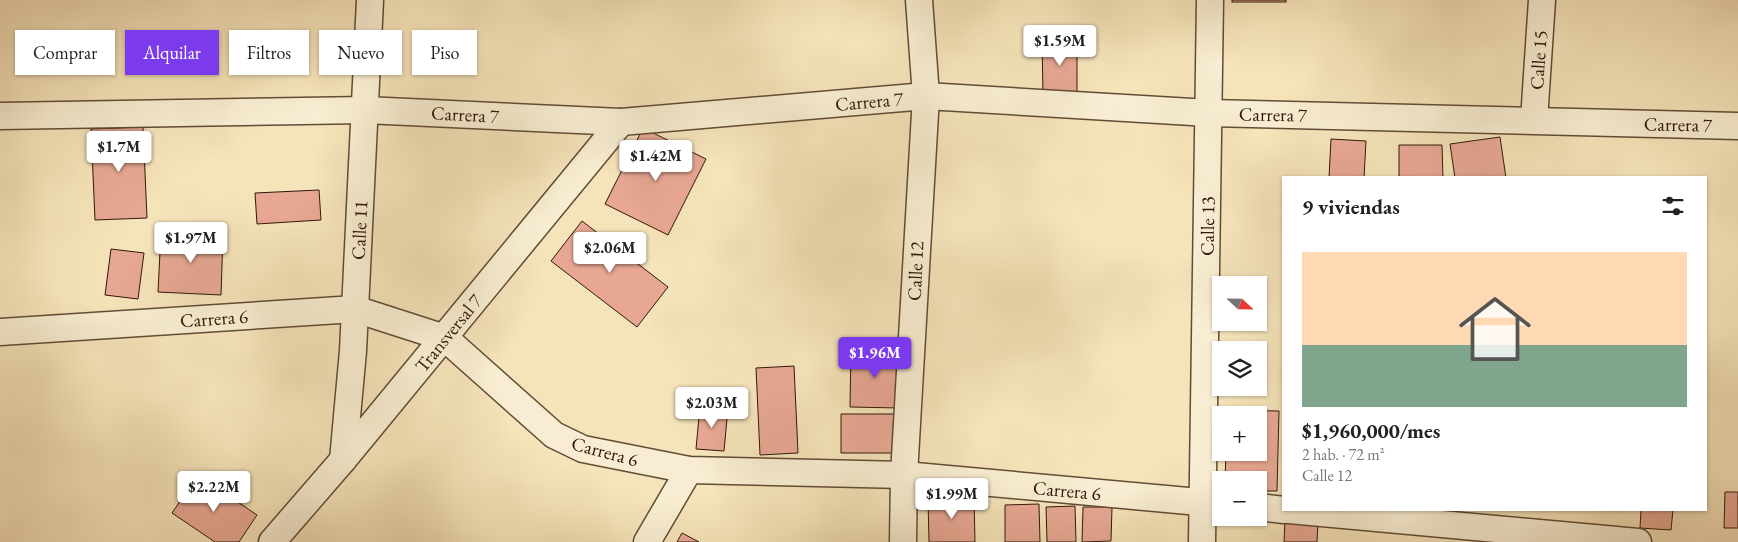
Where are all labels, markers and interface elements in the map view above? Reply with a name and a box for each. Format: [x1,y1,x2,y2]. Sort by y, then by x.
pin: $1.59M [1019,24,1101,67]
street label: Calle 15 [1524,29,1553,91]
chip: Comprar [15,30,115,75]
chip: Alquilar [125,30,219,75]
chip: Filtros [229,30,309,75]
chip: Nuevo [319,30,402,75]
chip: Piso [412,30,477,75]
text: $1.59M [1034,30,1086,51]
street label: Carrera 7 [834,86,905,117]
street label: Carrera 7 [430,100,500,129]
street label: Carrera 7 [1239,101,1308,128]
street label: Carrera 7 [1644,111,1713,138]
pin: $1.7M [84,130,154,173]
text: $1.7M [98,136,140,157]
pin: $1.42M [615,140,697,182]
text: $1.42M [630,145,682,166]
icon: filters [1659,192,1687,220]
text: 9 viviendas [1302,193,1400,220]
street label: Calle 13 [1194,196,1221,256]
street label: Calle 11 [345,200,374,260]
pin: $1.97M [150,222,232,264]
text: $1.97M [165,227,217,248]
pin: $2.06M [569,232,651,274]
text: $2.06M [584,237,636,258]
street label: Calle 12 [901,241,930,301]
north arrow [1212,276,1268,331]
map controls [1212,276,1267,526]
icon: home [1450,284,1540,374]
street label: Transversal 7 [409,288,488,378]
street label: Carrera 6 [179,304,249,333]
pin: $1.96M [834,336,916,379]
button: layers [1212,341,1267,396]
text: $1.96M [849,342,901,363]
pin: $2.03M [671,386,753,429]
text: $2.03M [686,392,738,413]
button: + [1212,406,1267,461]
text: $1,960,000/mes [1302,417,1440,444]
street label: Carrera 6 [569,431,641,472]
text: 2 hab. · 72 m² [1302,444,1384,465]
text: Calle 12 [1302,465,1352,486]
pin: $2.22M [173,470,255,513]
button: − [1212,471,1267,526]
street label: Carrera 6 [1032,475,1102,506]
text: $2.22M [188,476,240,497]
pin: $1.99M [911,478,993,520]
text: $1.99M [926,483,978,504]

